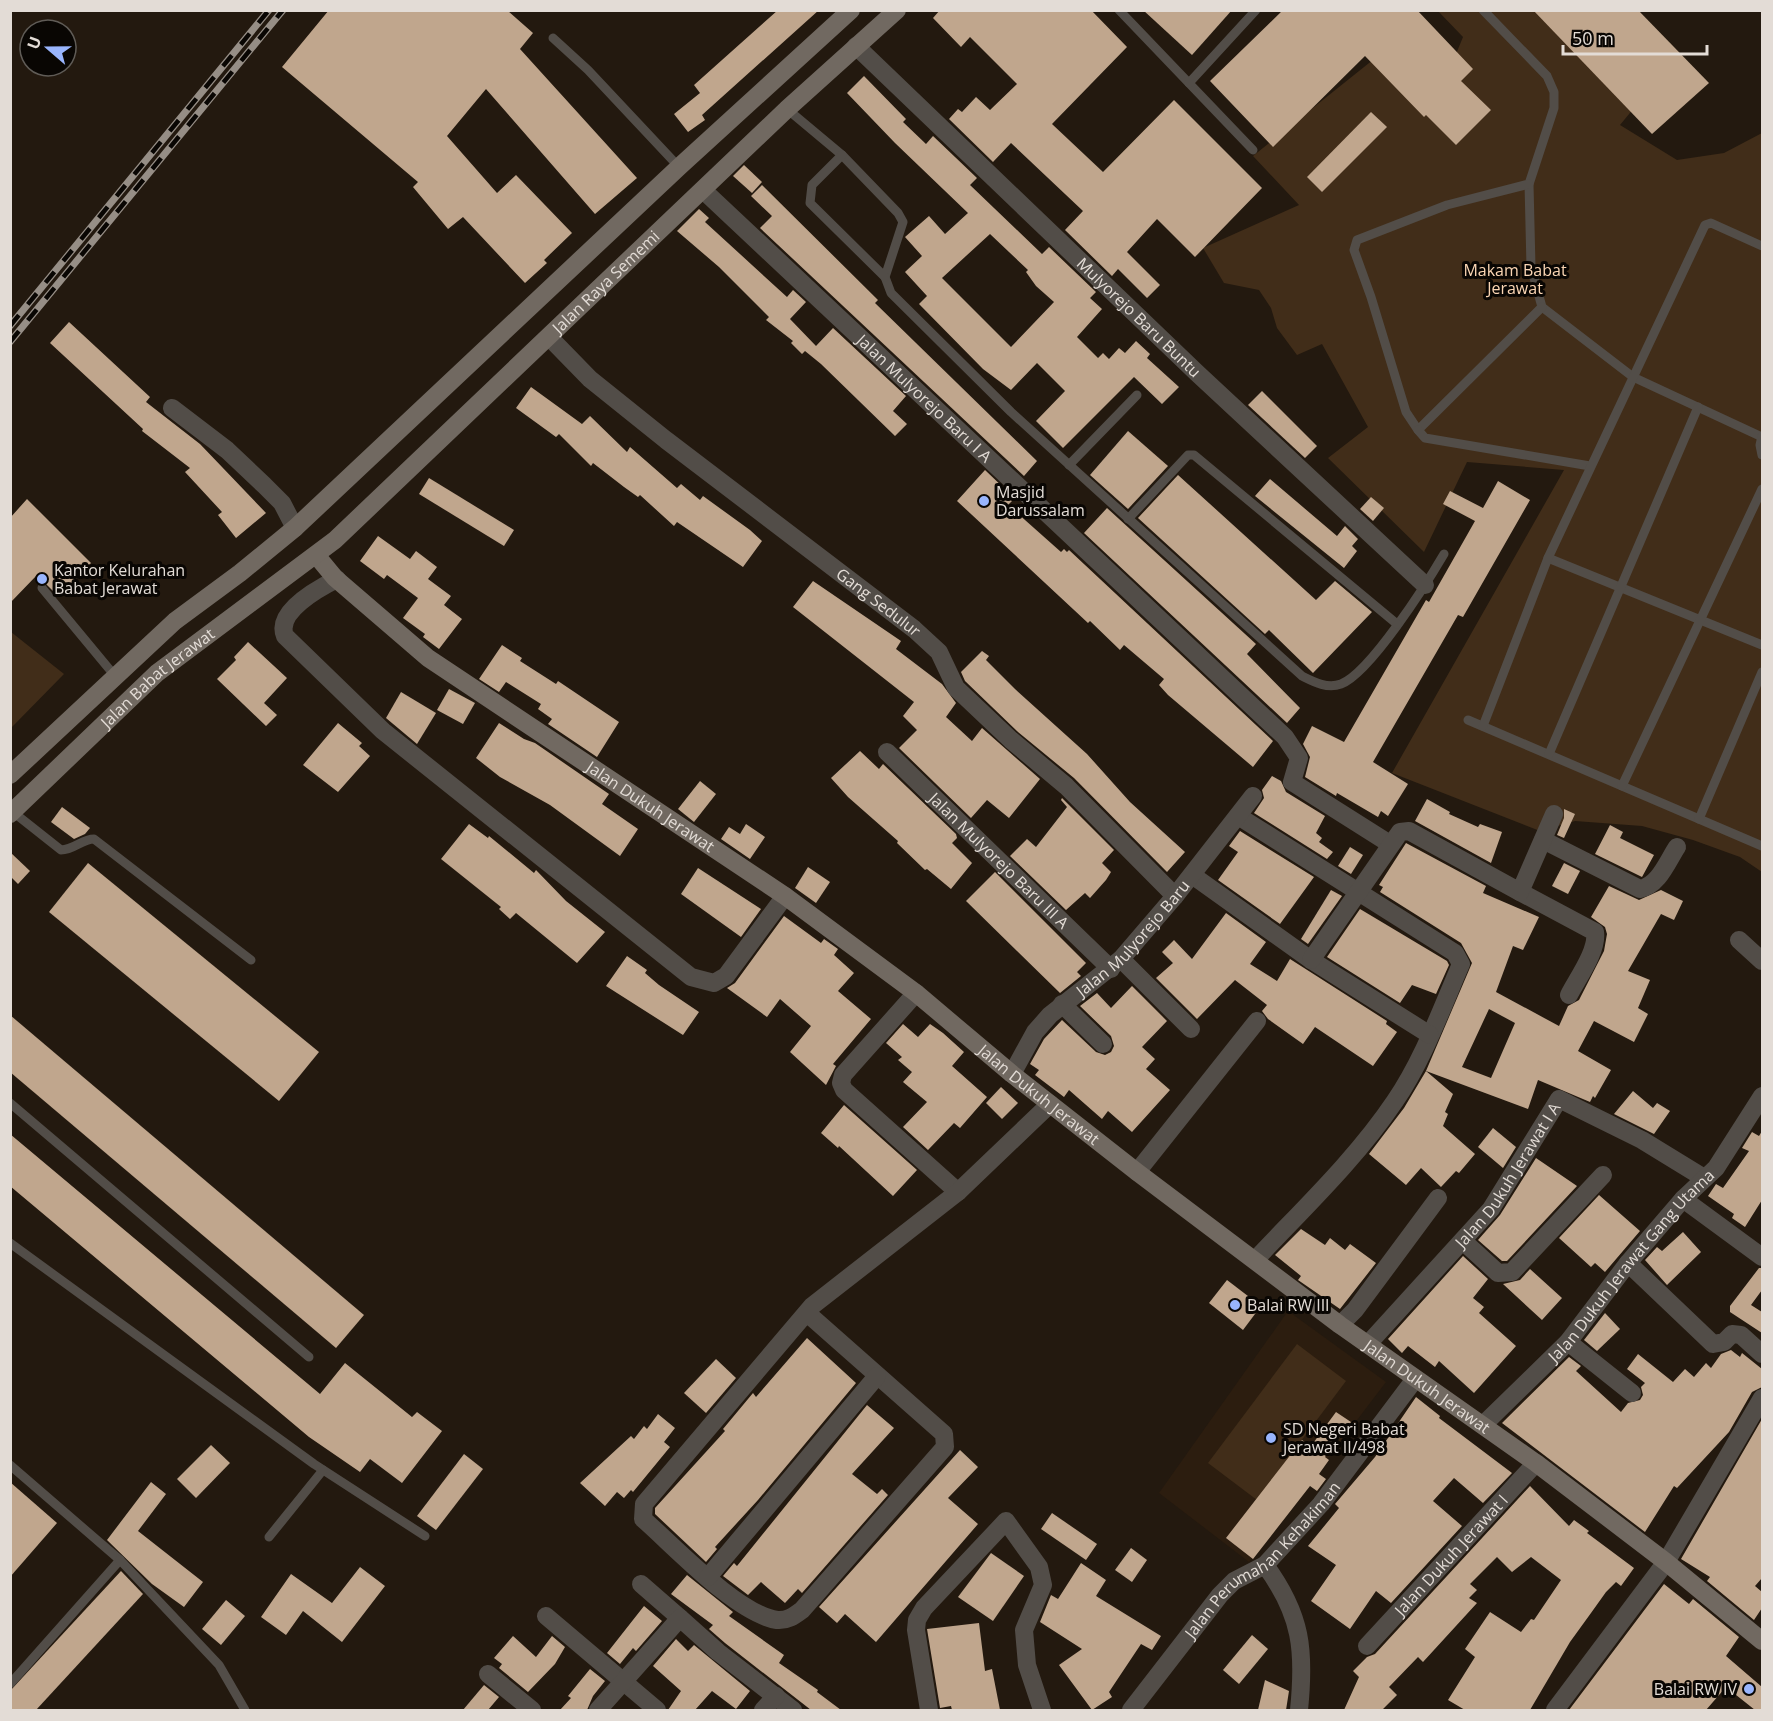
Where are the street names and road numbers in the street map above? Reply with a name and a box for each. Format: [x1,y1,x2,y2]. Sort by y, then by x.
street label: Jalan Raya Sememi [546,225,664,340]
street label: Mulyorejo Baru Buntu [1072,252,1206,382]
street label: Jalan Mulyorejo Baru I A [851,328,997,468]
street label: Gang Sedulur [832,563,926,641]
street label: Jalan Babat Jerawat [94,623,219,734]
street label: Jalan Dukuh Jerawat [581,755,719,857]
street label: Jalan Mulyorejo Baru III A [923,786,1074,934]
street label: Jalan Mulyorejo Baru [1070,875,1194,1003]
street label: Jalan Dukuh Jerawat [972,1038,1104,1150]
street label: Jalan Dukuh Jerawat I A [1449,1097,1566,1254]
street label: Jalan Dukuh Jerawat Gang Utama [1542,1164,1719,1368]
street label: Jalan Dukuh Jerawat [1358,1333,1495,1439]
street label: Jalan Perumahan Kehakiman [1178,1477,1345,1644]
street label: Jalan Dukuh Jerawat I [1388,1489,1513,1622]

